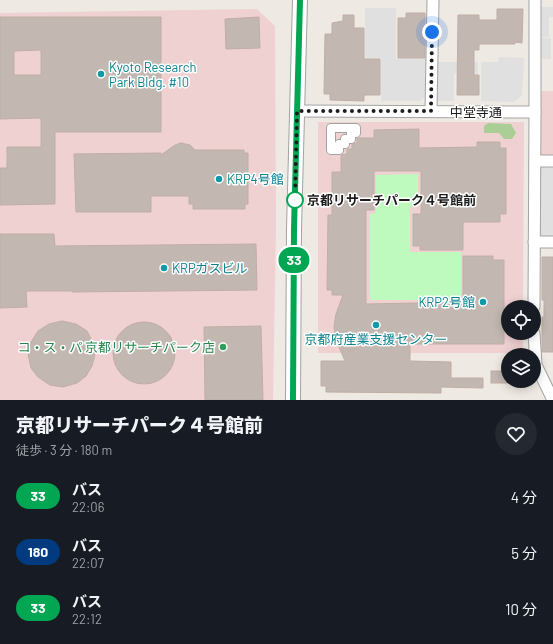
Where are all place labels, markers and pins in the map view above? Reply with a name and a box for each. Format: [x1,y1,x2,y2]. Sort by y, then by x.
place label: Kyoto Research Park Bldg. #10 [109,59,197,90]
marker: Kyoto Research Park Bldg. #10 [96,69,106,79]
place label: KRP4号館 [227,171,284,187]
marker: KRP4号館 [214,174,224,184]
marker: 京都リサーチパーク４号館前 [286,191,304,209]
place label: 京都リサーチパーク４号館前 [307,192,476,208]
place label: KRPガスビル [172,260,248,276]
marker: KRPガスビル [159,263,169,273]
place label: KRP2号館 [418,294,475,310]
marker: KRP2号館 [478,297,488,307]
marker: 京都府産業支援センター [371,320,381,330]
place label: 京都府産業支援センター [304,331,448,347]
place label: コ・ス・パ 京都リサーチパーク店 [17,339,215,355]
marker: コ・ス・パ 京都リサーチパーク店 [218,342,228,352]

